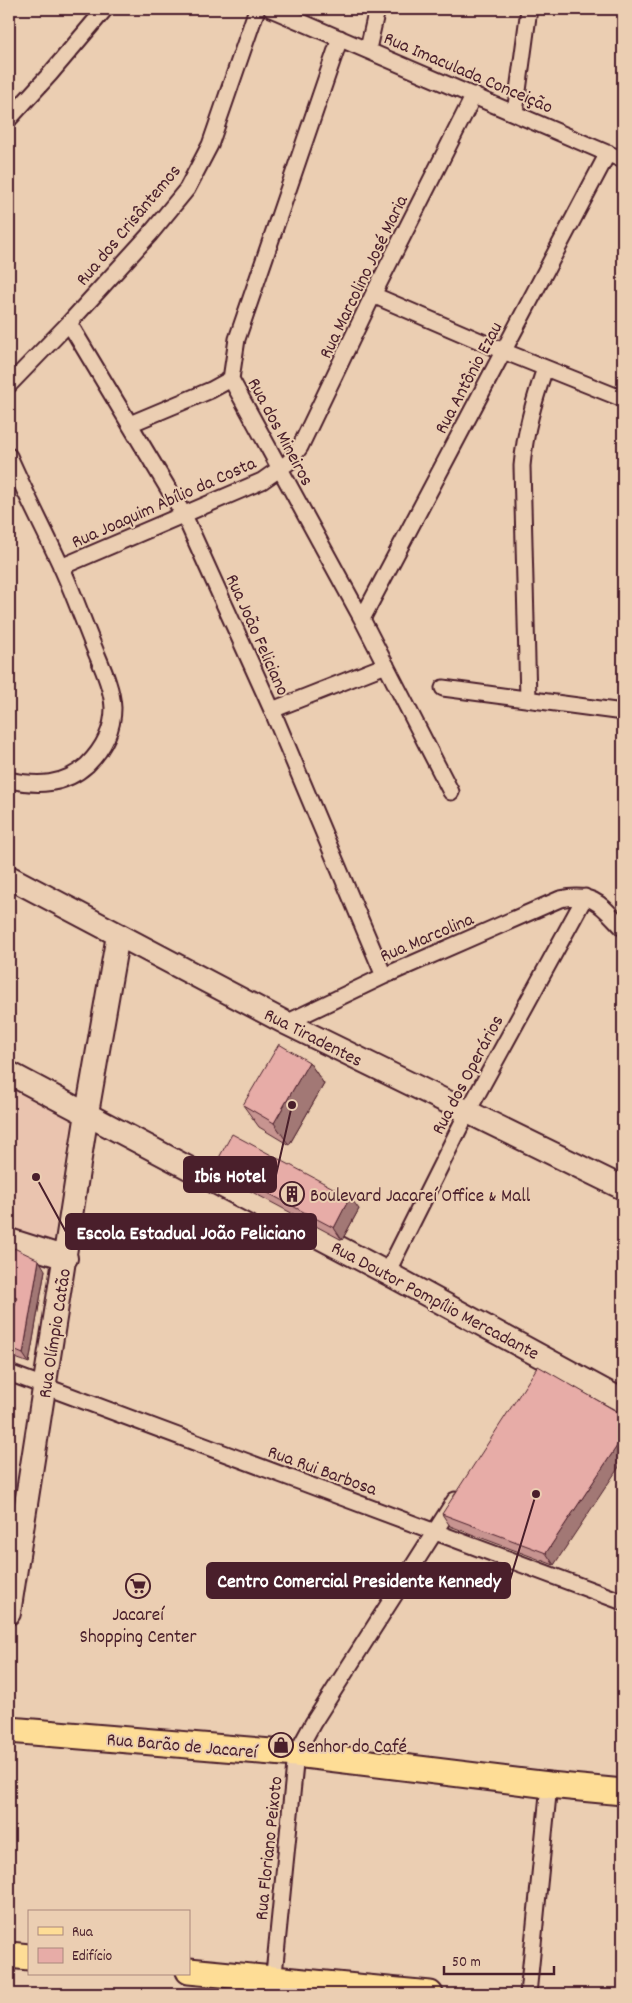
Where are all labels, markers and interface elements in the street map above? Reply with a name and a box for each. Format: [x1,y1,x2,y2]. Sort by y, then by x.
street label: Rua Imaculada Conceição [379,26,557,122]
street label: Rua dos Crisântemos [71,160,189,293]
street label: Rua Marcolino José Maria [314,190,417,364]
street label: Rua Antônio Ezau [429,318,511,439]
street label: Rua dos Mineiros [239,374,319,492]
street label: Rua Joaquim Abílio da Costa [68,451,262,557]
street label: Rua João Feliciano [217,570,295,701]
street label: Rua Marcolina [376,907,479,971]
street label: Rua Tiradentes [259,1003,366,1075]
street label: Rua dos Operários [426,1011,512,1140]
callout: Ibis Hotel [184,1157,276,1192]
text: Ibis Hotel [194,1164,266,1192]
building icon: Boulevard Jacareí Office & Mall [279,1181,305,1207]
place label: Boulevard Jacareí Office & Mall [310,1184,531,1211]
callout: Escola Estadual João Feliciano [66,1214,316,1249]
text: Escola Estadual João Feliciano [76,1221,306,1249]
street label: Rua Doutor Pompílio Mercadante [325,1236,543,1369]
street label: Rua Olímpio Catão [33,1267,80,1400]
street label: Rua Rui Barbosa [263,1440,381,1505]
callout: Centro Comercial Presidente Kennedy [207,1563,510,1598]
text: Centro Comercial Presidente Kennedy [217,1569,502,1597]
supermarket icon: Jacareí Shopping Center [125,1573,151,1599]
place label: Jacareí Shopping Center [80,1603,196,1652]
street label: Rua Barão de Jacareí [105,1727,260,1768]
shop icon: Senhor do Café [268,1732,294,1758]
place label: Senhor do Café [298,1735,407,1762]
street label: Rua Floriano Peixoto [249,1775,291,1922]
legend [28,1910,190,1976]
text: Rua [72,1922,94,1944]
scale bar [444,1943,554,1975]
text: Edifício [72,1946,112,1968]
text: 50 m [452,1952,481,1974]

